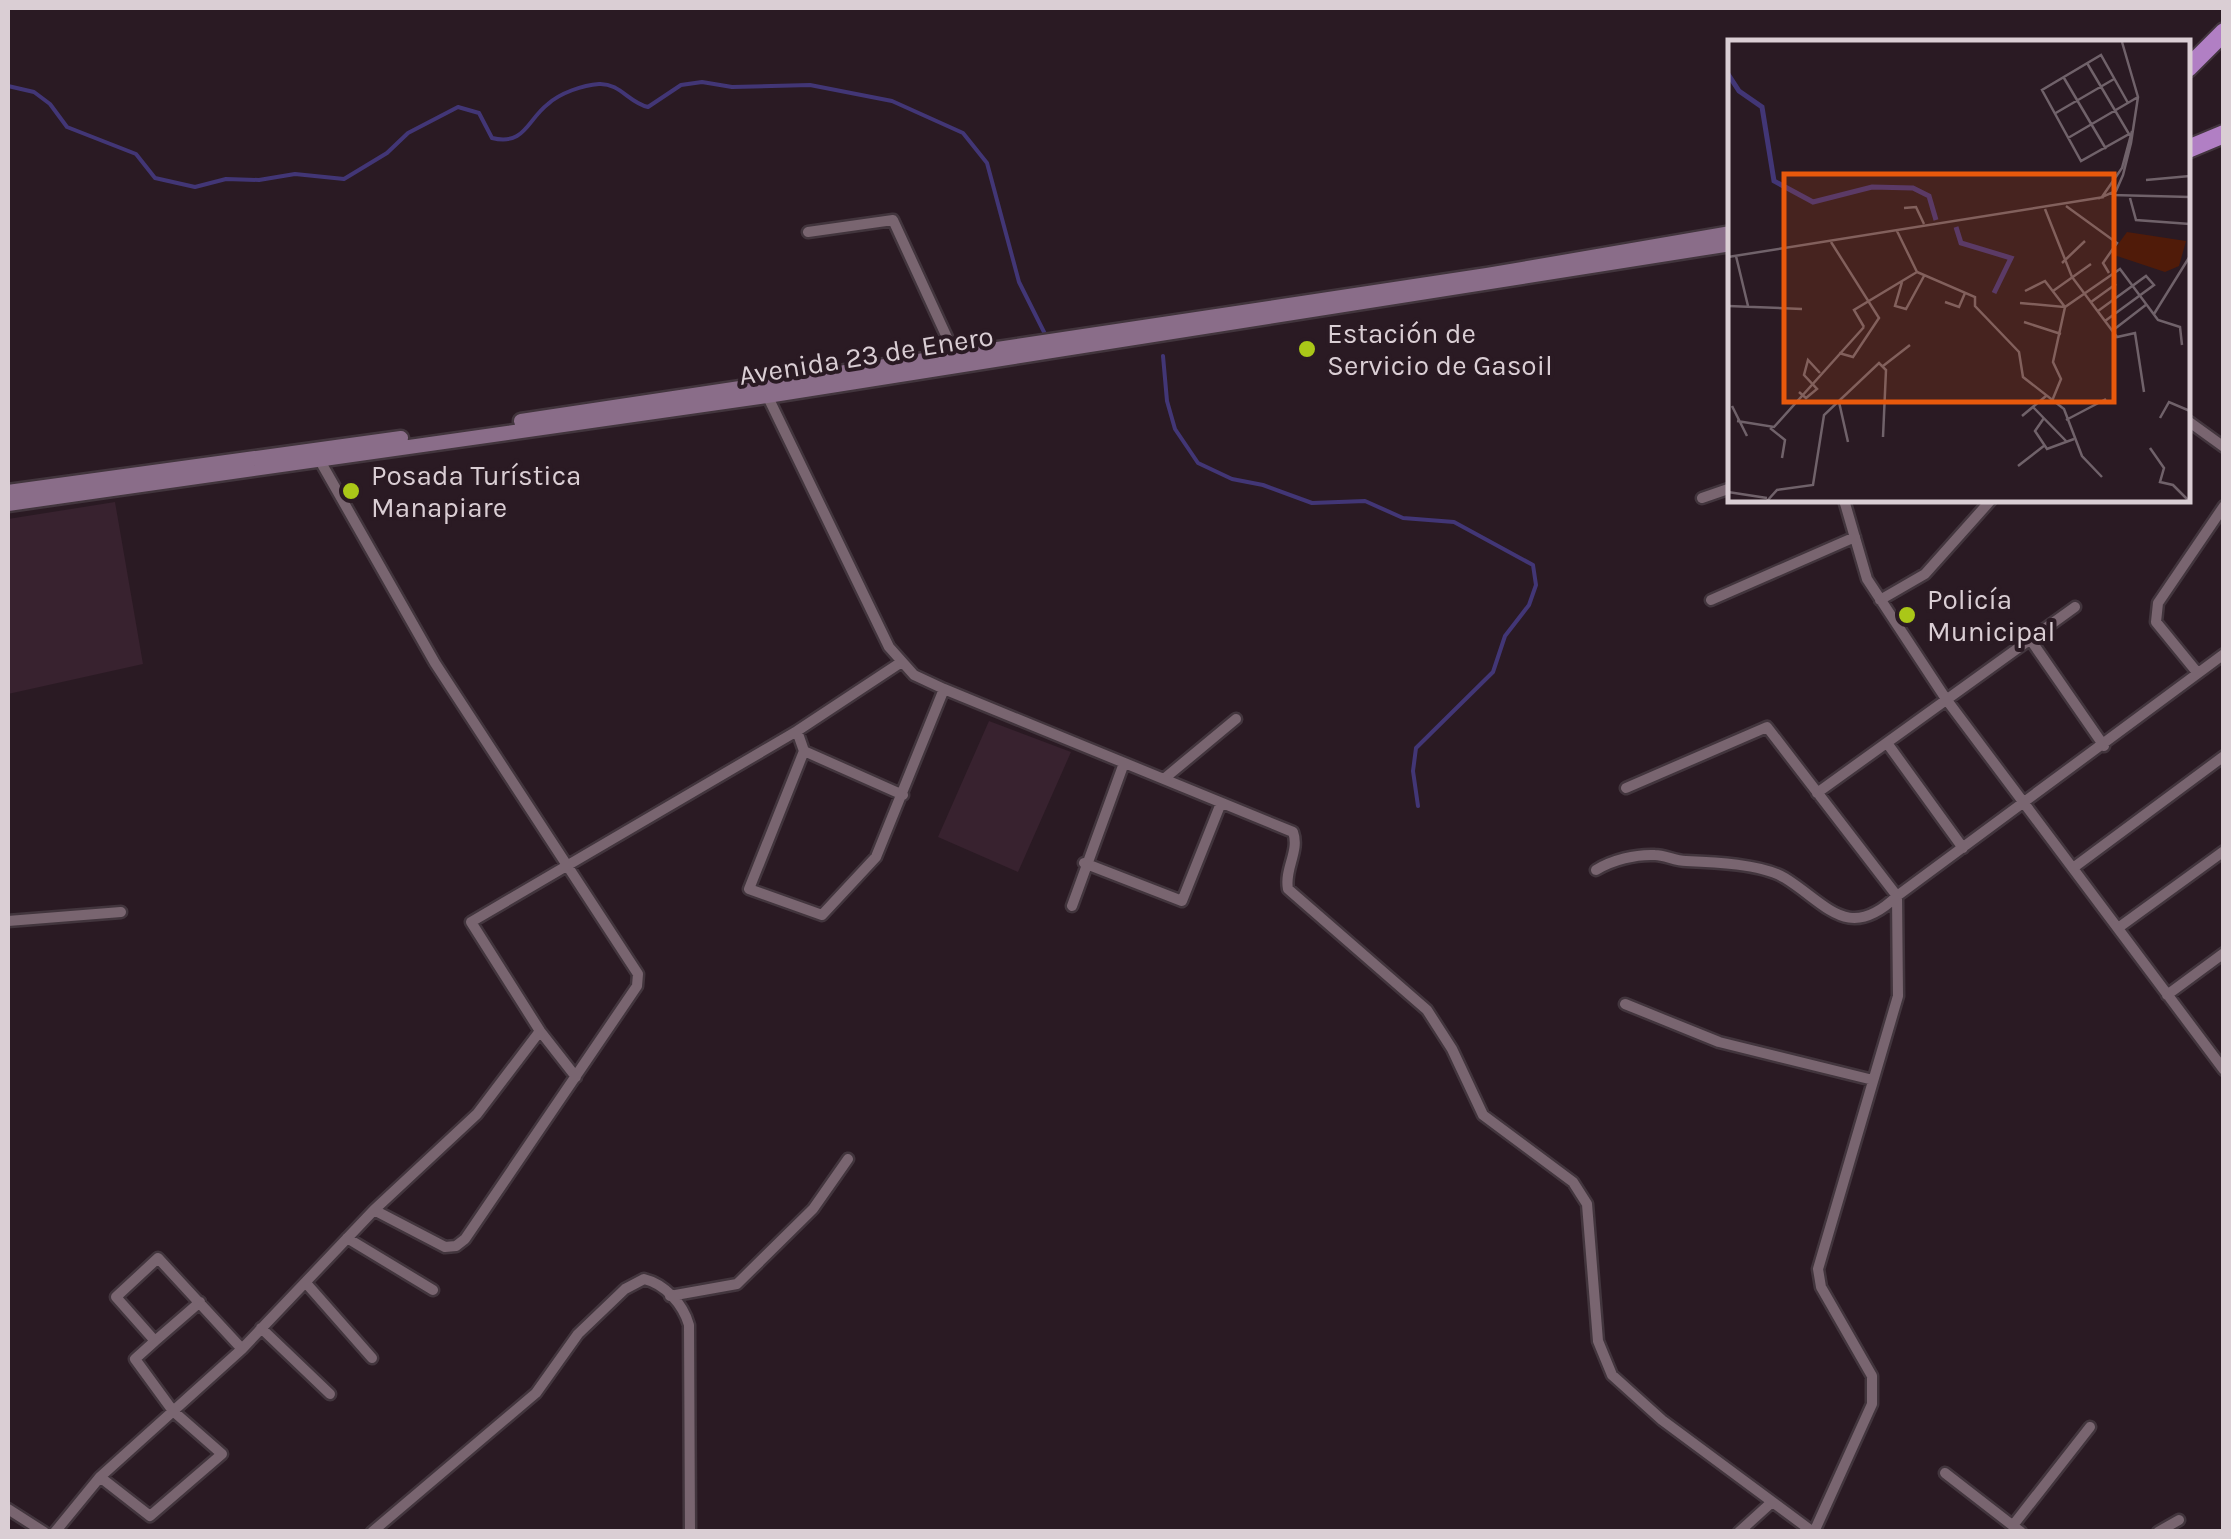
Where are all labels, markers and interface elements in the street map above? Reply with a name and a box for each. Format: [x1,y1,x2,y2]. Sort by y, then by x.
inset map [1728,40,2191,502]
place label: Estación de Servicio de Gasoil [1327,317,1553,382]
street label: Avenida 23 de Enero [736,319,996,392]
marker: Estación de Servicio de Gasoil [1296,338,1318,360]
place label: Posada Turística Manapiare [371,459,582,524]
marker: Posada Turística Manapiare [340,480,362,502]
place label: Policía Municipal [1927,583,2055,648]
marker: Policía Municipal [1896,604,1918,626]

